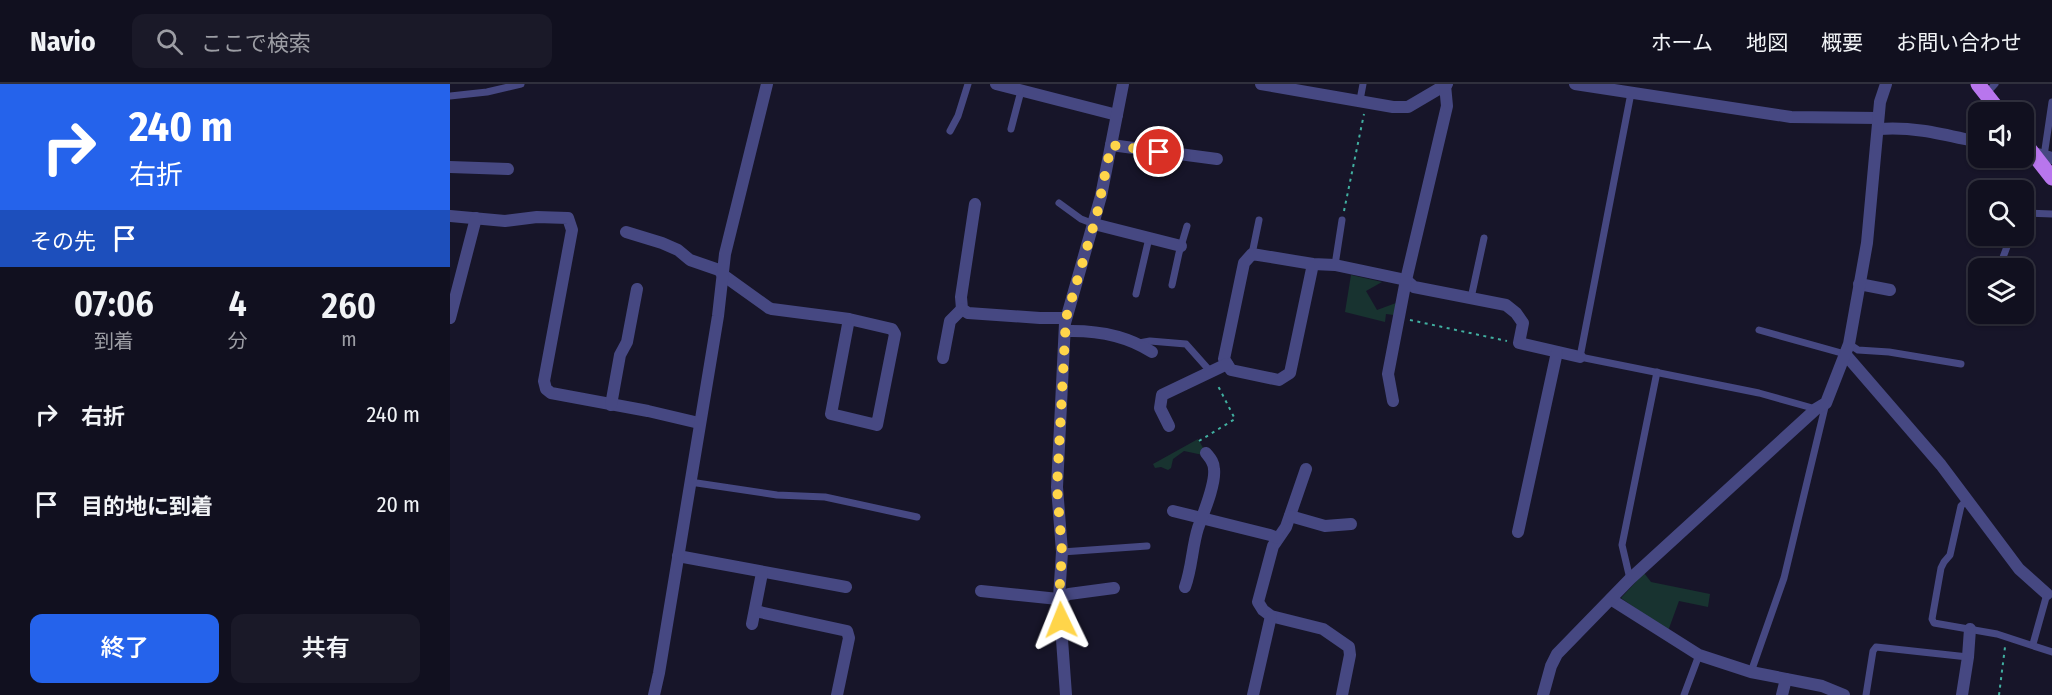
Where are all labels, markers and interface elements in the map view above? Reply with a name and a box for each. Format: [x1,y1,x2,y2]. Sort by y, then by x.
search box [132,14,552,68]
text: Navio [30,25,96,58]
icon: search [153,25,186,58]
text: ここで検索 [201,30,311,57]
text: ホーム [1651,30,1713,56]
text: 地図 [1746,30,1788,56]
text: 概要 [1821,30,1863,56]
text: お問い合わせ [1896,30,2022,56]
text: 240 m [129,102,233,152]
map controls [1968,102,2034,324]
button: sound [1968,102,2034,168]
icon: right [30,108,108,186]
pin [1133,126,1184,177]
icon: arrive [1142,135,1175,168]
text: 右折 [129,159,183,191]
button: search [1968,180,2034,246]
icon: arrive [108,222,141,255]
text: その先 [30,228,96,255]
button: layers [1968,258,2034,324]
text: 07:06 [74,282,154,326]
text: 4 [229,282,247,326]
text: 260 [322,284,376,328]
text: m [341,327,357,351]
text: 到着 [94,329,134,353]
text: 分 [228,329,248,353]
icon: right [30,398,63,431]
text: 240 m [367,401,420,428]
text: 右折 [81,403,125,430]
icon: arrive [30,488,63,521]
text: 20 m [377,491,420,518]
text: 目的地に到着 [81,493,213,520]
position arrow [1029,588,1093,652]
button: 終了 [30,614,219,683]
button: 共有 [231,614,420,683]

